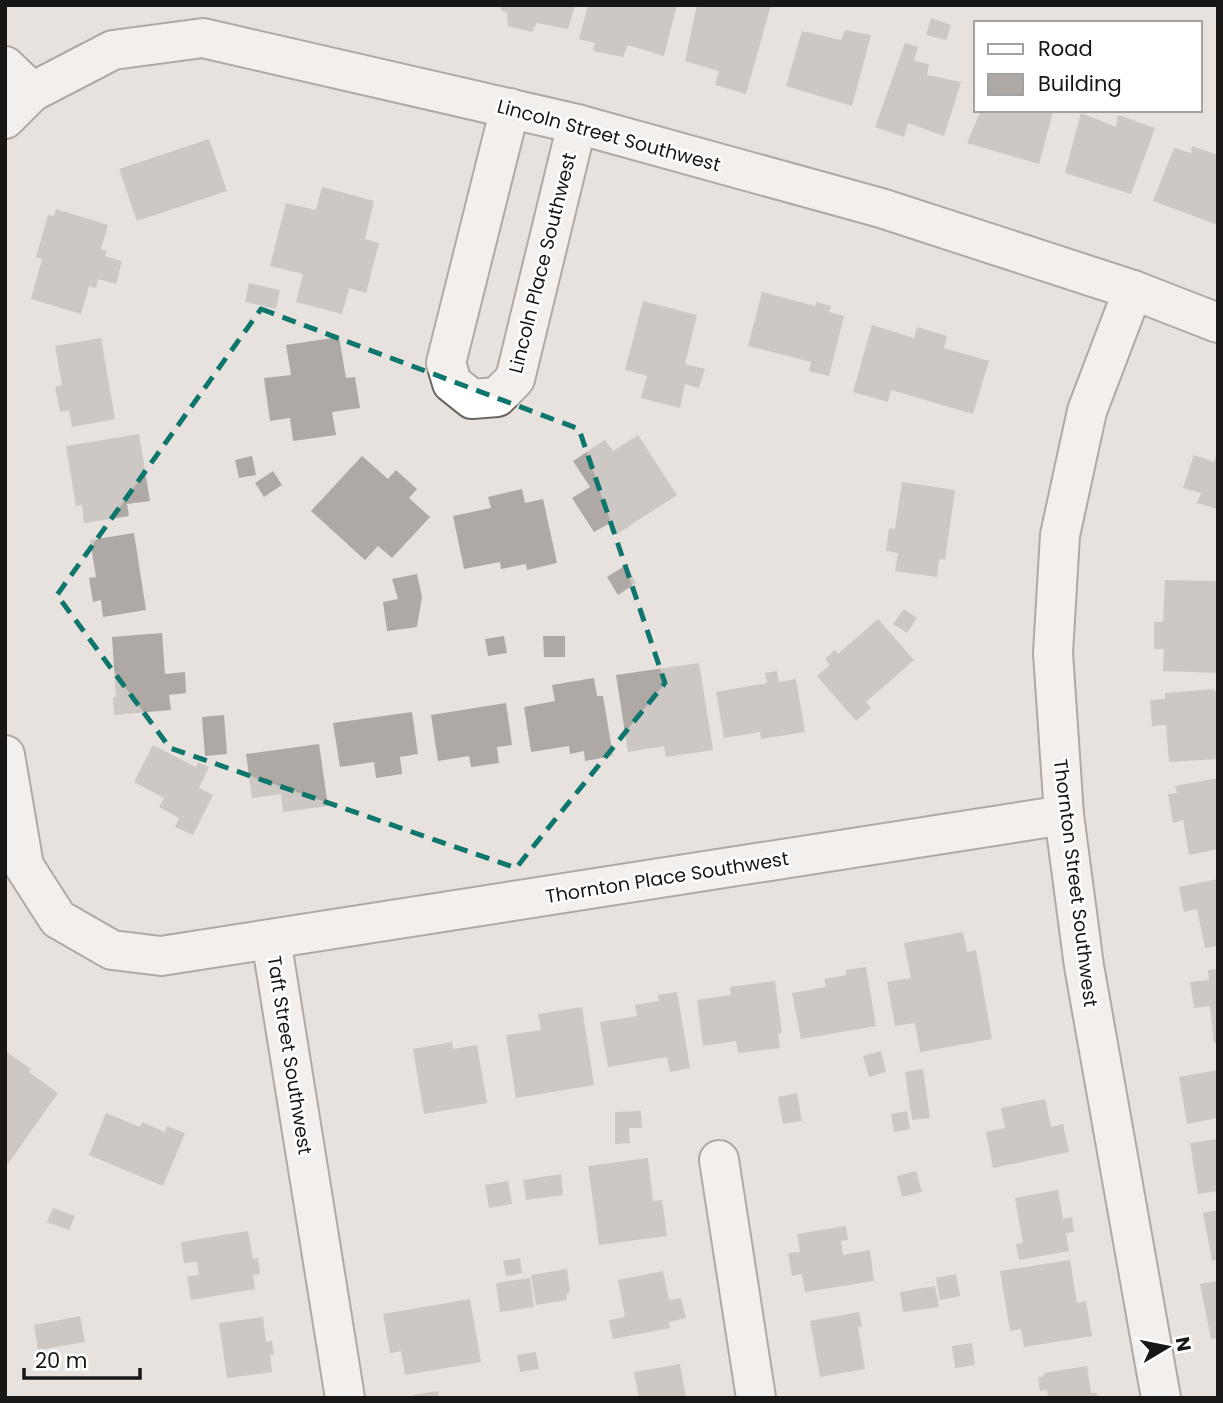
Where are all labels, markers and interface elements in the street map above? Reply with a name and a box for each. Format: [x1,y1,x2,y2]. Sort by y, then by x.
legend [974,21,1202,112]
text: Road [1038,34,1093,63]
text: Building [1038,69,1122,98]
street label: Lincoln Street Southwest [494,93,724,178]
street label: Lincoln Place Southwest [502,150,583,376]
street label: Thornton Street Southwest [1047,758,1104,1009]
street label: Thornton Place Southwest [544,845,791,910]
street label: Taft Street Southwest [260,954,319,1156]
north arrow [1132,1312,1202,1382]
text: N [1169,1335,1198,1354]
scale bar [24,1336,140,1380]
text: 20 m [35,1346,88,1375]

